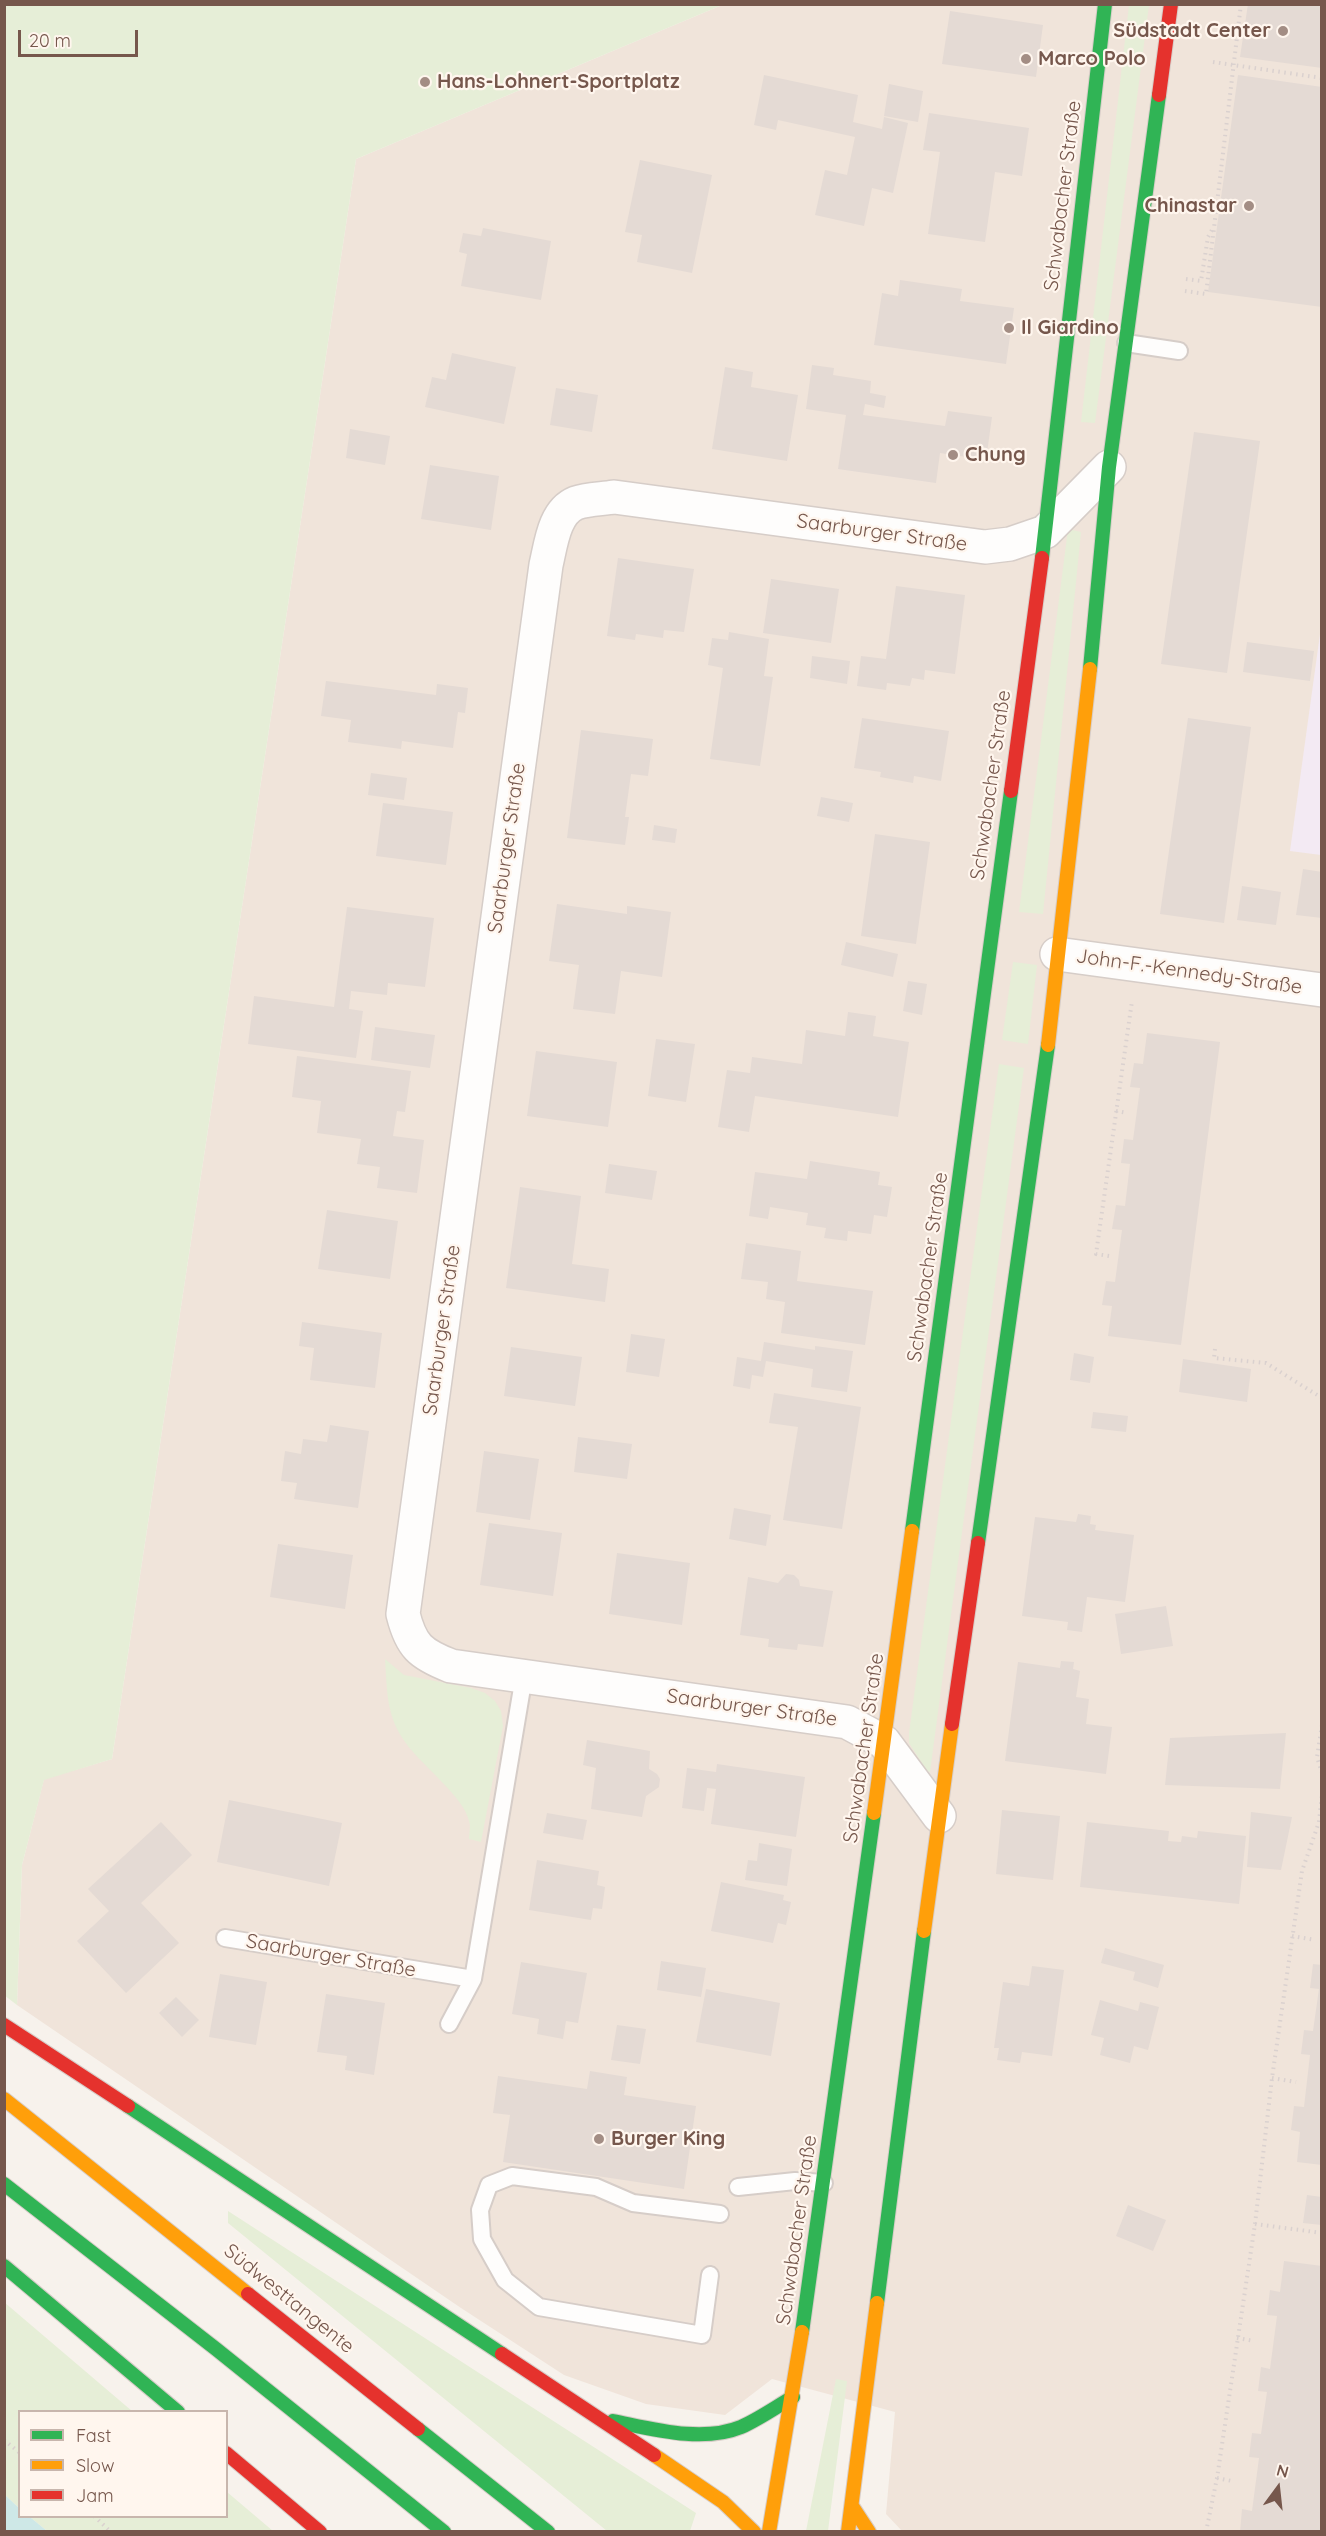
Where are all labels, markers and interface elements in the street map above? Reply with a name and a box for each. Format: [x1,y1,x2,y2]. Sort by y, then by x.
scale bar [21,18,141,56]
place label: Südstadt Center [1113,19,1271,43]
marker: Südstadt Center [1276,24,1290,38]
text: 20 m [29,29,71,52]
place label: Marco Polo [1038,47,1146,71]
marker: Marco Polo [1019,52,1033,66]
place label: Hans-Lohnert-Sportplatz [437,70,680,94]
marker: Hans-Lohnert-Sportplatz [418,75,432,89]
street label: Schwabacher Straße [1039,99,1087,293]
place label: Chinastar [1144,194,1237,218]
marker: Chinastar [1242,199,1256,213]
place label: Il Giardino [1021,316,1119,340]
marker: Il Giardino [1002,321,1016,335]
place label: Chung [965,443,1026,467]
marker: Chung [946,448,960,462]
street label: Saarburger Straße [795,509,969,557]
street label: Schwabacher Straße [966,688,1016,882]
street label: Saarburger Straße [483,761,531,935]
street label: John-F.-Kennedy-Straße [1074,944,1304,1000]
street label: Schwabacher Straße [903,1170,953,1364]
street label: Saarburger Straße [418,1243,466,1417]
street label: Schwabacher Straße [839,1651,889,1845]
street label: Saarburger Straße [665,1684,839,1732]
street label: Saarburger Straße [244,1929,418,1983]
place label: Burger King [611,2127,725,2151]
marker: Burger King [592,2132,606,2146]
street label: Schwabacher Straße [772,2133,822,2327]
street label: Südwesttangente [219,2239,359,2359]
legend [18,2410,228,2518]
text: Fast [76,2424,111,2447]
text: Slow [76,2454,114,2477]
north arrow [1248,2458,1308,2518]
text: N [1274,2459,1291,2482]
text: Jam [76,2484,114,2507]

